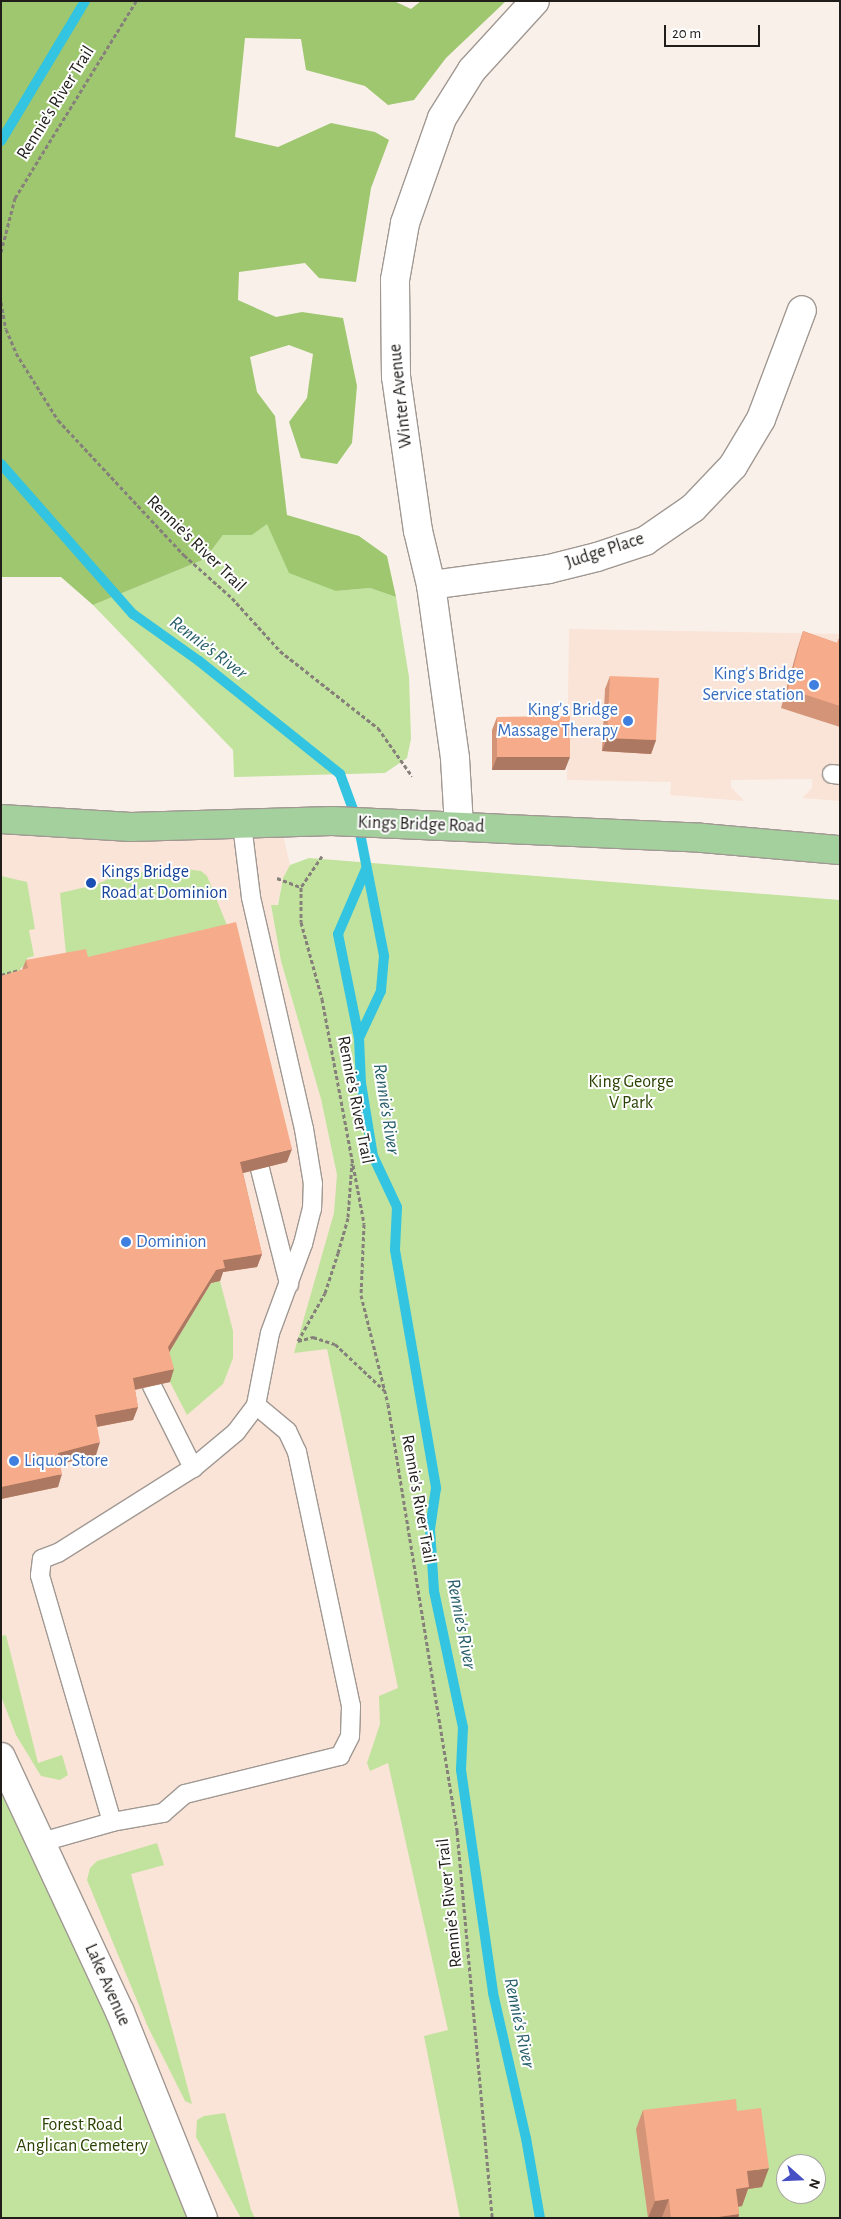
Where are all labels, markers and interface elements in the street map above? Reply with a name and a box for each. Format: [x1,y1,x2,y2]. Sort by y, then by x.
scale bar [666,15,762,47]
text: 20 m [672,26,701,41]
street label: Rennie's River Trail [12,42,100,164]
street label: Winter Avenue [385,343,417,449]
street label: Rennie's River Trail [142,491,250,597]
street label: Judge Place [563,528,647,574]
water label: Rennie's River [165,611,251,685]
place label: King's Bridge Service station [703,664,804,706]
marker: King's Bridge Service station [808,679,820,691]
place label: King's Bridge Massage Therapy [497,700,618,742]
marker: King's Bridge Massage Therapy [622,715,634,727]
street label: Kings Bridge Road [357,812,485,838]
place label: Kings Bridge Road at Dominion [101,862,227,904]
marker: Kings Bridge Road at Dominion [85,877,97,889]
street label: Rennie's River Trail [332,1034,378,1166]
water label: Rennie's River [368,1062,404,1156]
park label: King George V Park [588,1072,674,1114]
place label: Dominion [136,1231,207,1253]
marker: Dominion [120,1236,132,1248]
street label: Rennie's River Trail [396,1433,440,1565]
place label: Liquor Store [24,1450,108,1472]
marker: Liquor Store [8,1455,20,1467]
water label: Rennie's River [441,1577,481,1671]
street label: Rennie's River Trail [432,1837,468,1969]
street label: Lake Avenue [79,1941,135,2029]
water label: Rennie's River [498,1976,540,2070]
park label: Forest Road Anglican Cemetery [16,2115,148,2158]
north arrow [776,2154,826,2204]
text: N [806,2177,822,2191]

